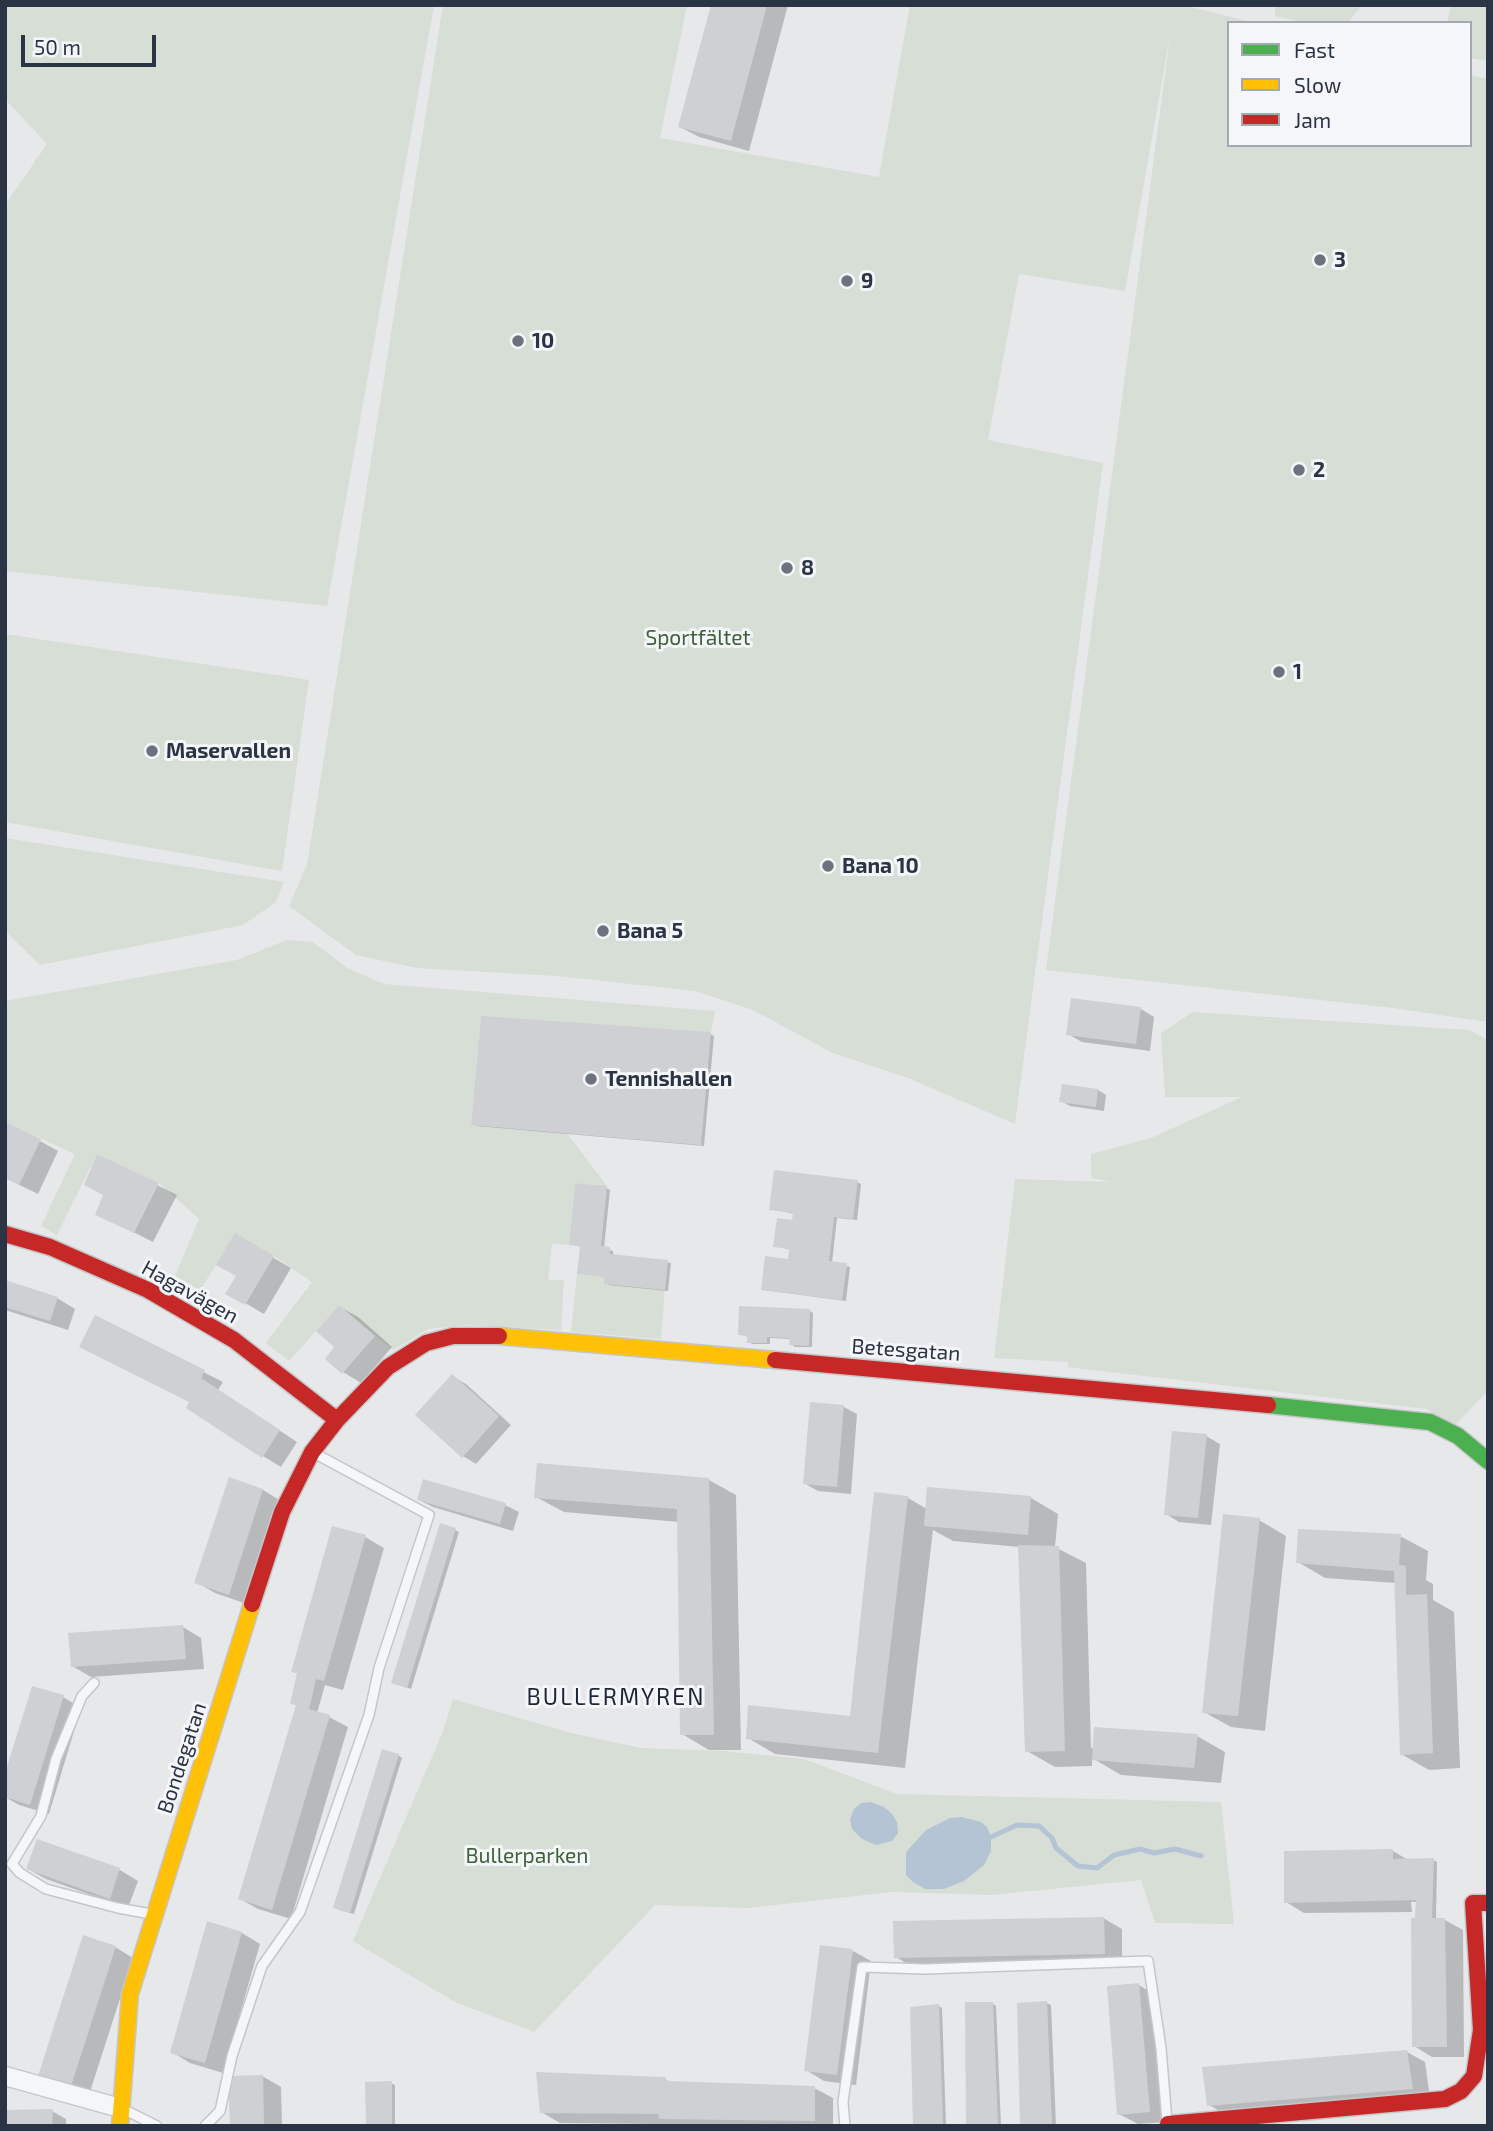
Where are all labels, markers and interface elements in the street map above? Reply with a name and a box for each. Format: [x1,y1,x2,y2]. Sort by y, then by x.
scale bar [24,21,159,65]
legend [1227,21,1472,147]
text: 50 m [34,34,81,59]
text: Fast [1294,37,1335,62]
text: Slow [1294,72,1341,97]
text: Jam [1294,107,1331,132]
place label: 3 [1334,247,1346,273]
marker: 3 [1312,252,1328,268]
place label: 9 [861,268,873,294]
marker: 9 [839,273,855,289]
place label: 10 [532,328,554,354]
marker: 10 [510,333,526,349]
place label: 2 [1313,457,1325,483]
marker: 2 [1291,462,1307,478]
place label: 8 [801,555,814,581]
marker: 8 [779,560,795,576]
park label: Sportfältet [645,625,751,651]
place label: 1 [1293,659,1302,685]
marker: 1 [1271,664,1287,680]
place label: Maservallen [166,738,291,764]
marker: Maservallen [144,743,160,759]
place label: Bana 10 [842,853,919,879]
marker: Bana 10 [820,858,836,874]
place label: Bana 5 [617,918,683,944]
marker: Bana 5 [595,923,611,939]
place label: Tennishallen [605,1066,732,1092]
marker: Tennishallen [583,1071,599,1087]
street label: Hagavägen [137,1255,243,1329]
street label: Betesgatan [851,1334,961,1366]
district label: BULLERMYREN [528,1683,704,1711]
street label: Bondegatan [152,1699,212,1817]
park label: Bullerparken [465,1843,589,1869]

